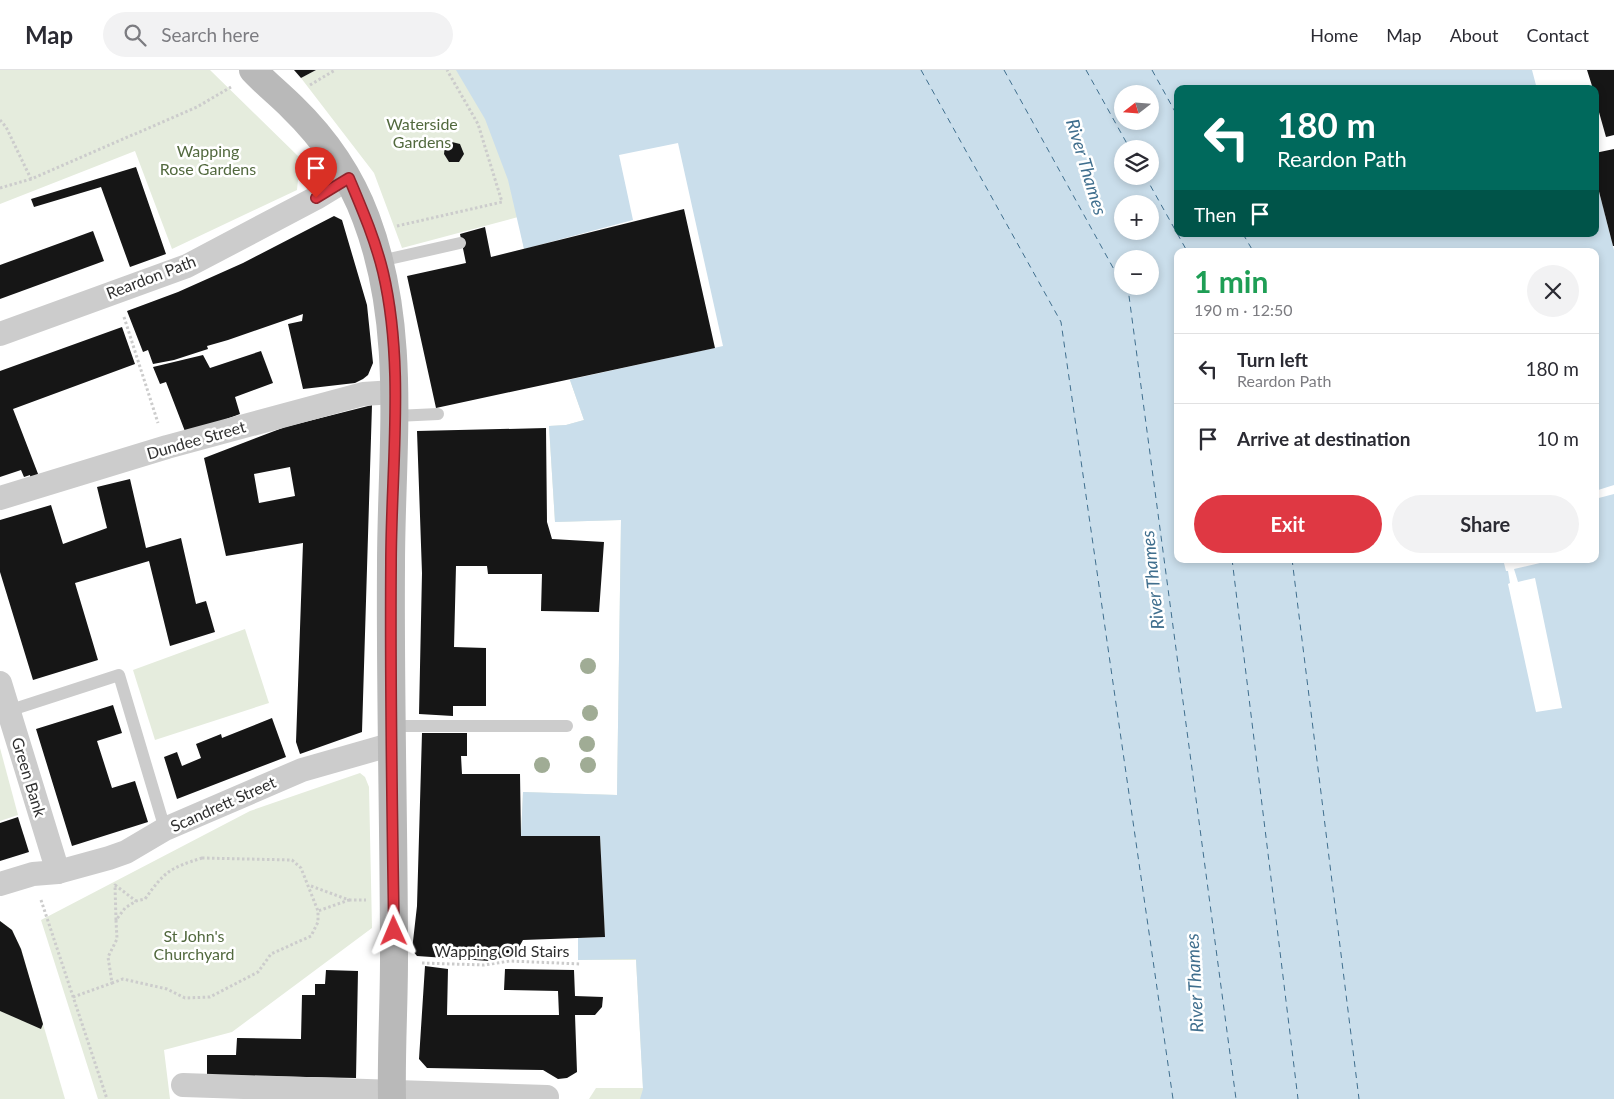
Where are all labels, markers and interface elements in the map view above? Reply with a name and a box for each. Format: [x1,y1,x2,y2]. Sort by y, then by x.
search box [103,12,453,57]
text: Map [25,20,73,49]
icon: search [121,21,149,49]
text: Search here [161,23,259,46]
text: Home [1310,24,1358,46]
text: Map [1386,24,1422,46]
text: About [1450,24,1499,46]
text: Contact [1527,24,1589,46]
north arrow [1114,85,1159,130]
map controls [1114,85,1159,295]
text: 180 m [1277,103,1376,145]
icon: left [1194,105,1259,170]
park label: Waterside Gardens [386,114,458,151]
water label: River Thames [1062,116,1112,217]
button: layers [1114,140,1159,185]
park label: Wapping Rose Gardens [160,141,256,178]
text: Reardon Path [1277,145,1407,172]
pin [295,147,337,198]
icon: arrive [302,154,330,182]
button: + [1114,195,1159,240]
icon: arrive [1246,200,1274,228]
text: Then [1194,203,1236,226]
button: − [1114,250,1159,295]
street label: Reardon Path [103,251,198,302]
text: 1 min [1194,263,1268,299]
button: close [1527,265,1579,317]
text: 190 m · 12:50 [1194,300,1293,319]
text: Turn left [1237,348,1308,371]
icon: left [1194,355,1222,383]
text: 180 m [1525,357,1579,380]
text: Reardon Path [1237,371,1331,390]
street label: Dundee Street [144,416,248,463]
icon: arrive [1194,425,1222,453]
text: Arrive at destination [1237,427,1410,450]
text: 10 m [1536,427,1579,450]
button: Exit [1194,495,1382,553]
button: Share [1392,495,1579,553]
water label: River Thames [1136,530,1168,631]
street label: Green Bank [8,735,51,820]
street label: Scandrett Street [167,772,279,835]
position arrow [367,904,419,956]
park label: St John's Churchyard [154,926,234,963]
water label: River Thames [1180,933,1208,1033]
street label: Wapping Old Stairs [435,941,569,960]

